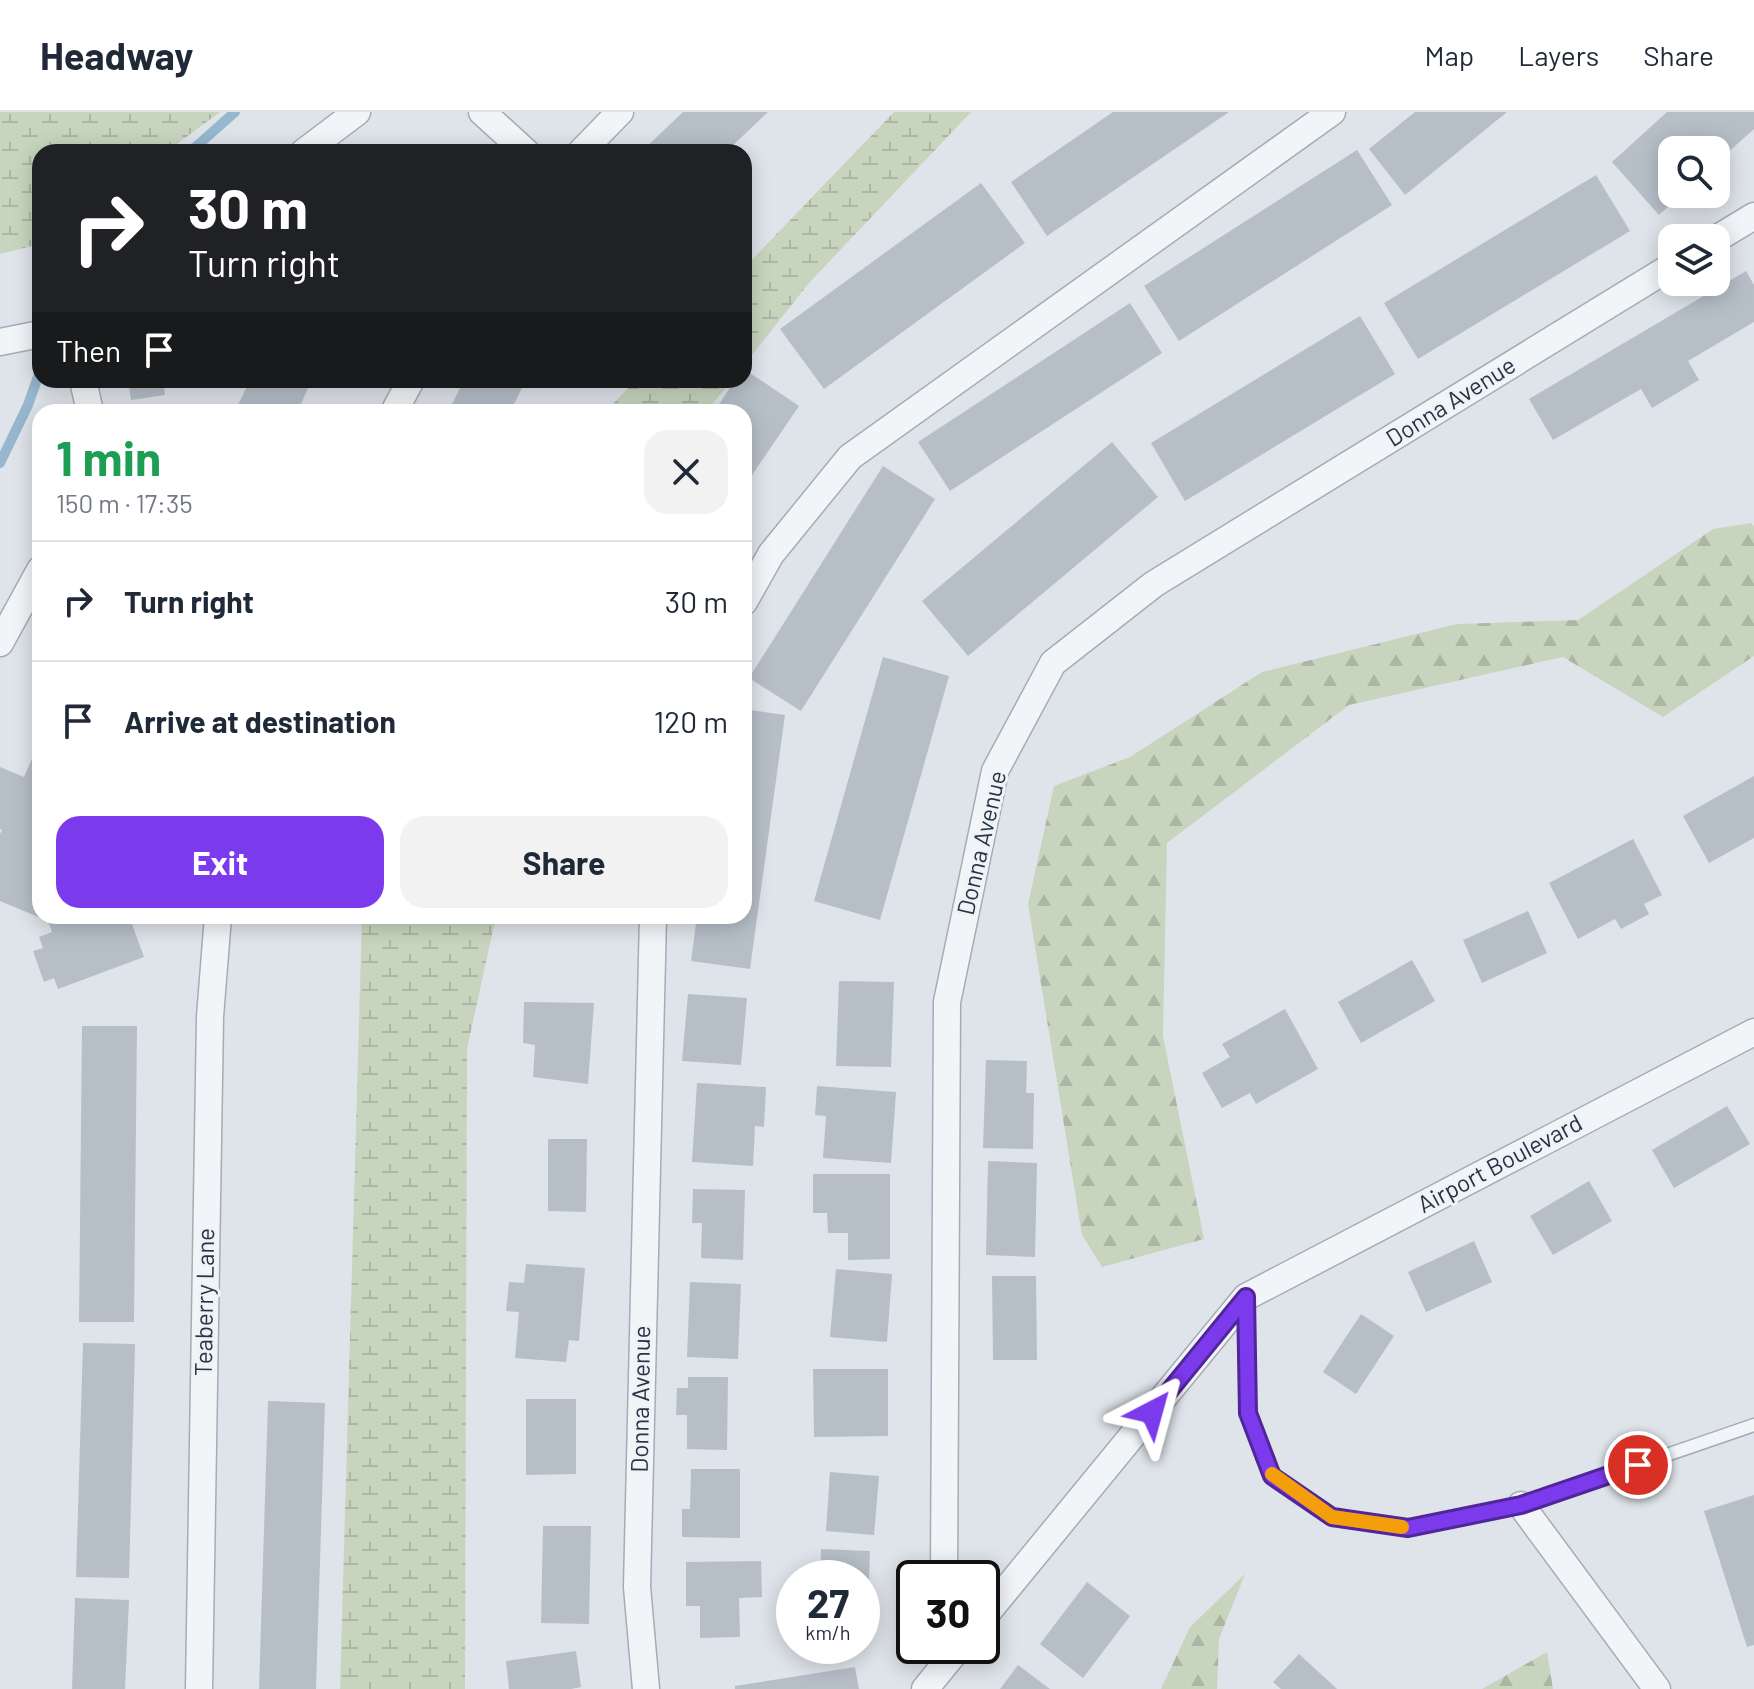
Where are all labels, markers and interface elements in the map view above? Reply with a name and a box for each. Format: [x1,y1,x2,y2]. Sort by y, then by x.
text: Headway [40,32,193,78]
text: Map [1424,38,1474,72]
text: Layers [1518,38,1599,72]
text: Share [1643,38,1714,72]
map controls [1658,136,1730,296]
button: search [1658,136,1730,208]
text: 30 m [188,173,308,240]
icon: right [56,176,160,280]
button: layers [1658,224,1730,296]
text: Turn right [188,241,340,284]
icon: arrive [137,328,181,372]
text: Then [56,332,121,368]
street label: Donna Avenue [1380,349,1520,452]
text: 1 min [56,428,161,486]
button: close [644,430,728,514]
text: 150 m · 17:35 [56,487,193,518]
icon: right [56,579,100,623]
text: Turn right [124,583,254,619]
text: 30 m [665,583,728,619]
icon: arrive [56,699,100,743]
text: Arrive at destination [124,703,396,739]
text: 120 m [654,703,728,739]
street label: Donna Avenue [950,768,1011,918]
button: Exit [56,816,384,908]
button: Share [400,816,728,908]
street label: Airport Boulevard [1412,1107,1587,1218]
street label: Teaberry Lane [188,1228,219,1376]
street label: Donna Avenue [624,1325,655,1473]
position arrow [1110,1370,1194,1454]
pin [1604,1431,1672,1499]
icon: arrive [1616,1443,1660,1487]
speed limit sign: 30 [896,1560,1000,1664]
text: 27 [807,1578,849,1626]
text: km/h [805,1620,851,1644]

